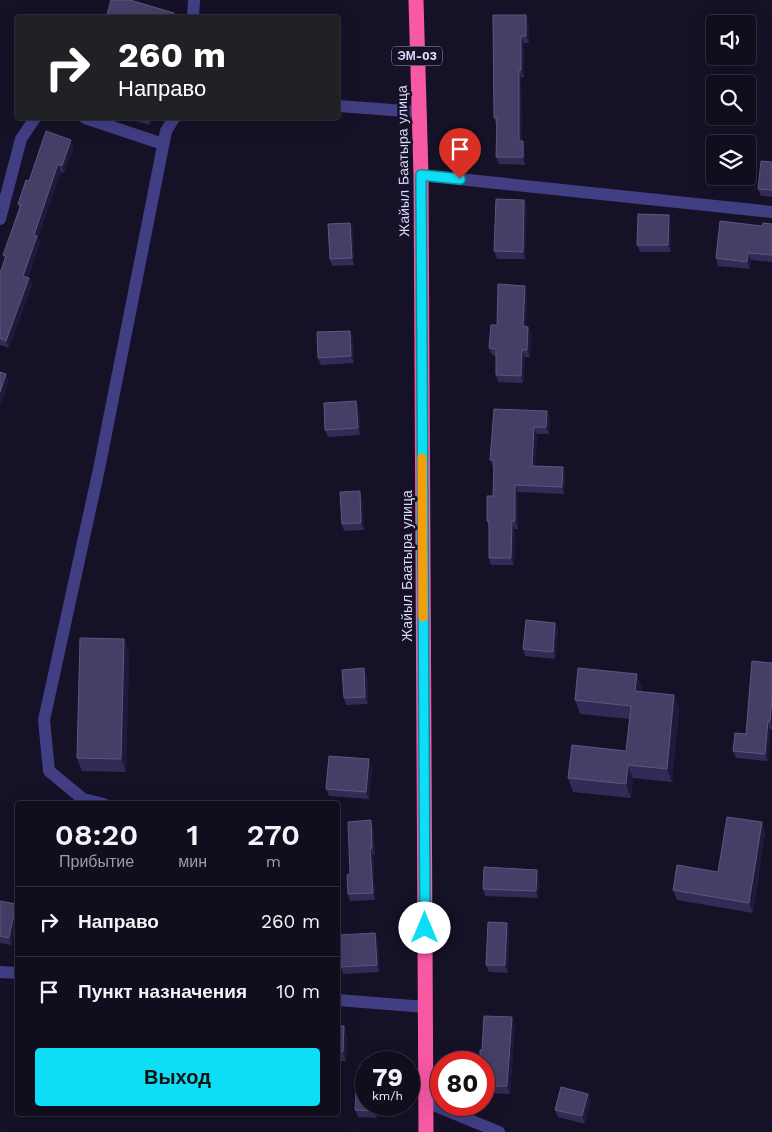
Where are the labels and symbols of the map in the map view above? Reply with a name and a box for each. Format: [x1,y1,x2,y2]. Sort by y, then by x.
road number: ЭМ-03 [392,46,442,66]
street label: Жайыл Баатыра улица [394,85,412,237]
pin [439,128,481,179]
street label: Жайыл Баатыра улица [399,490,415,642]
position arrow [398,901,450,953]
speed limit sign: 80 [430,1051,495,1116]

